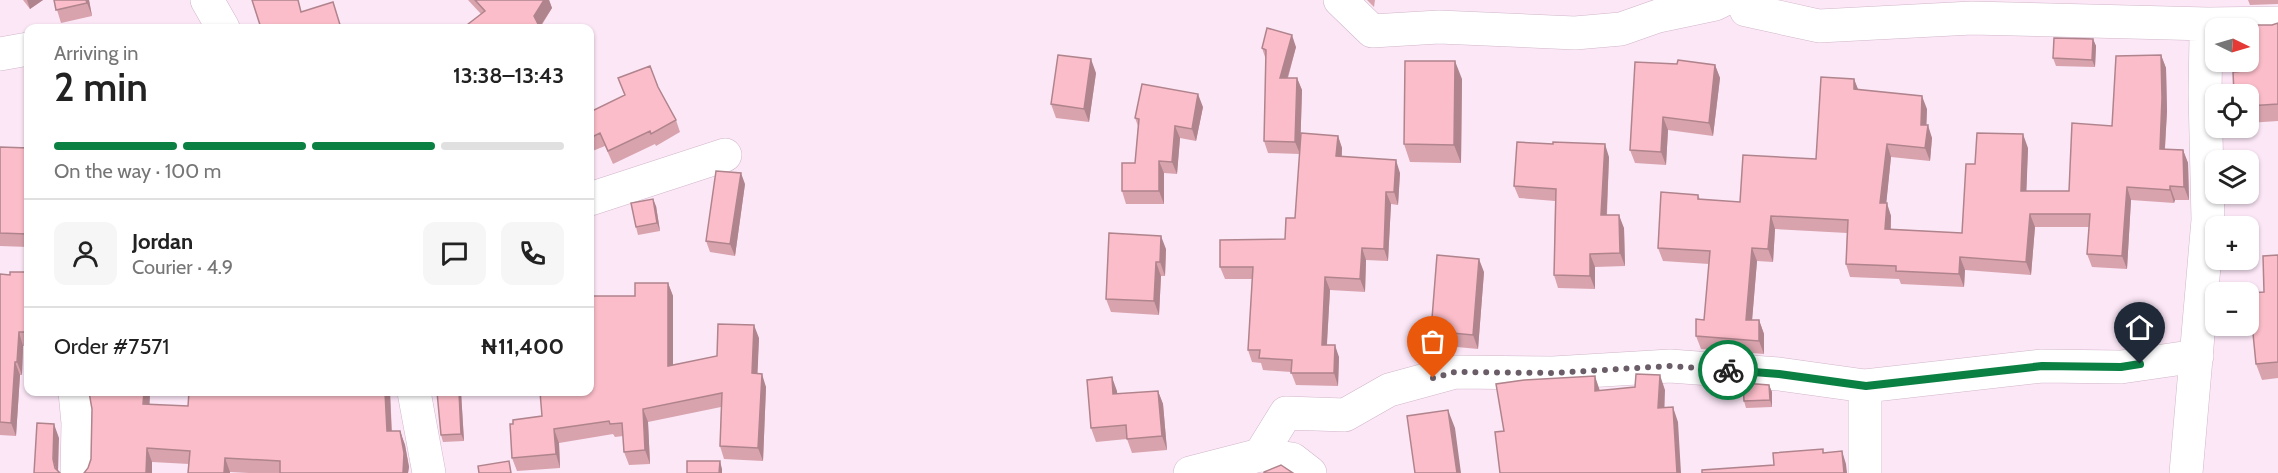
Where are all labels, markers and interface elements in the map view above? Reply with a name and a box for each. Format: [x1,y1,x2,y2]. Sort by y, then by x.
north arrow [2205,18,2259,72]
map controls [2205,18,2259,336]
text: Arriving in [54,41,138,65]
text: 13:38–13:43 [453,62,564,89]
text: 2 min [54,63,148,111]
button: locate [2205,84,2259,138]
button: layers [2205,150,2259,204]
text: On the way · 100 m [54,159,221,183]
button: + [2205,216,2259,270]
button: person [54,222,117,285]
button: chat [423,222,486,285]
button: phone [501,222,564,285]
text: Jordan [132,228,193,255]
text: Courier · 4.9 [132,255,233,279]
button: − [2205,282,2259,336]
pin [2114,302,2165,364]
icon: home [2123,311,2156,344]
pin [1407,316,1458,378]
icon: bag [1416,325,1449,358]
text: Order #7571 [54,333,170,360]
text: ₦11,400 [480,333,564,360]
courier [1698,340,1758,400]
icon: bike [1712,354,1745,387]

